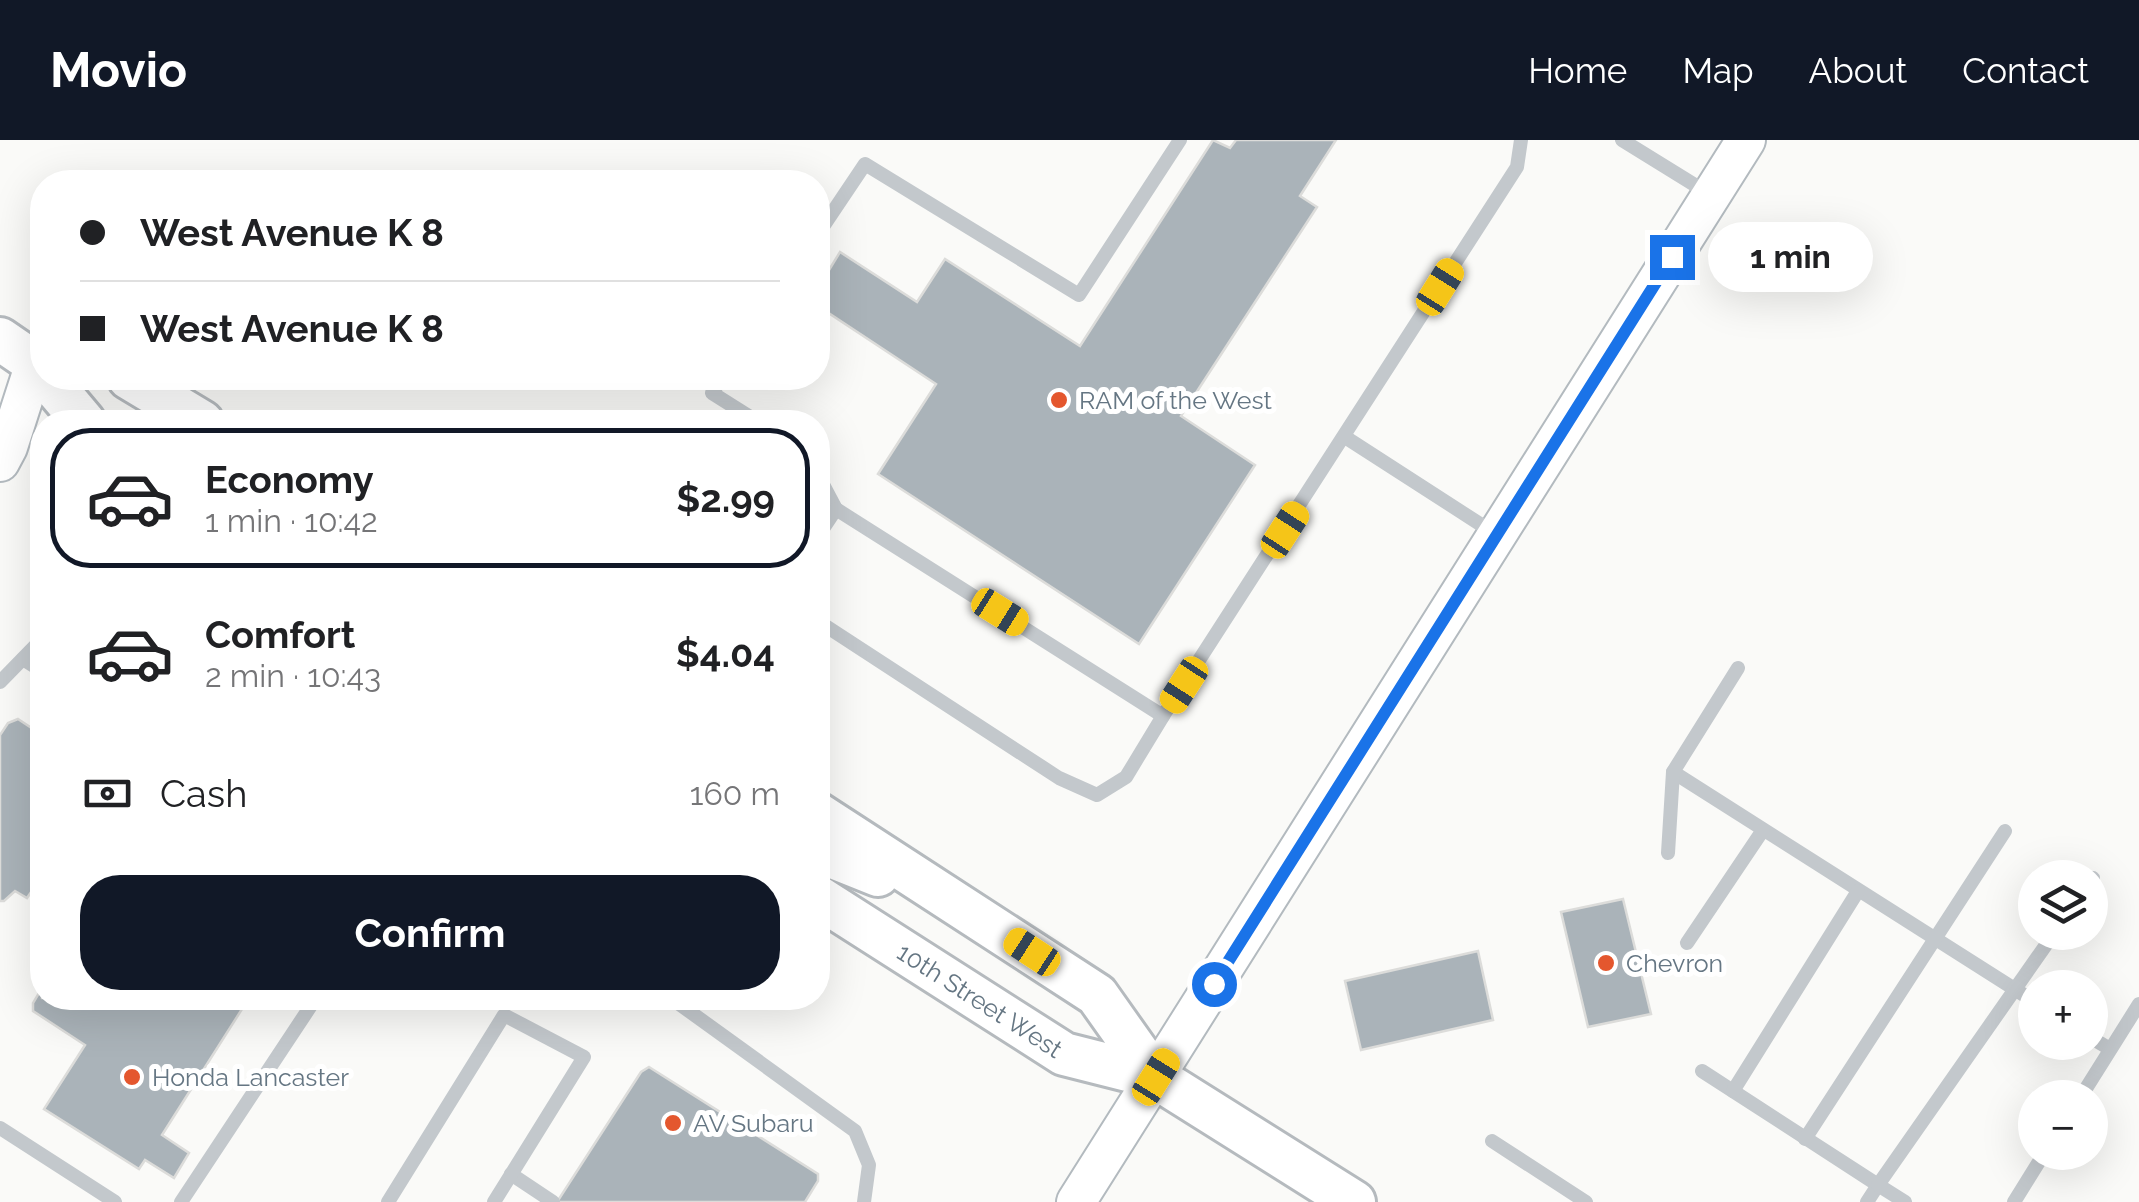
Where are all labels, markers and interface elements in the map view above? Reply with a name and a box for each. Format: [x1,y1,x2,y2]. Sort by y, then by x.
text: Movio [50,42,187,98]
text: Home [1528,50,1627,91]
text: Map [1682,50,1754,91]
text: About [1809,50,1907,91]
text: Contact [1962,50,2089,91]
text: West Avenue K 8 [140,210,444,255]
callout: 1 min [1707,222,1872,292]
route end [1650,235,1695,280]
text: 1 min [1750,238,1831,275]
car [1411,254,1469,320]
text: West Avenue K 8 [140,306,444,351]
place label: RAM of the West [1079,385,1273,415]
marker: RAM of the West [1048,389,1070,411]
icon: car [85,453,175,543]
text: Economy [205,457,374,502]
text: $2.99 [676,476,775,521]
car [1256,497,1314,563]
text: 1 min · 10:42 [205,502,378,539]
car [967,583,1033,641]
icon: car [85,608,175,698]
text: Comfort [205,612,355,657]
text: $4.04 [676,631,775,676]
car [1155,652,1213,718]
text: 2 min · 10:43 [205,657,381,694]
icon: cash [80,766,135,821]
text: Cash [160,771,247,816]
text: 160 m [690,775,780,812]
map controls [2018,860,2108,1170]
button: layers [2018,860,2108,950]
button: Confirm [80,875,780,990]
car [999,923,1065,981]
street label: 10th Street West [892,937,1068,1064]
place label: Chevron [1626,948,1723,978]
marker: Chevron [1595,952,1617,974]
route start [1192,962,1237,1007]
button: + [2018,970,2108,1060]
car [1127,1044,1185,1110]
place label: Honda Lancaster [152,1062,349,1092]
marker: Honda Lancaster [121,1066,143,1088]
button: − [2018,1080,2108,1170]
place label: AV Subaru [693,1108,814,1138]
marker: AV Subaru [662,1112,684,1134]

